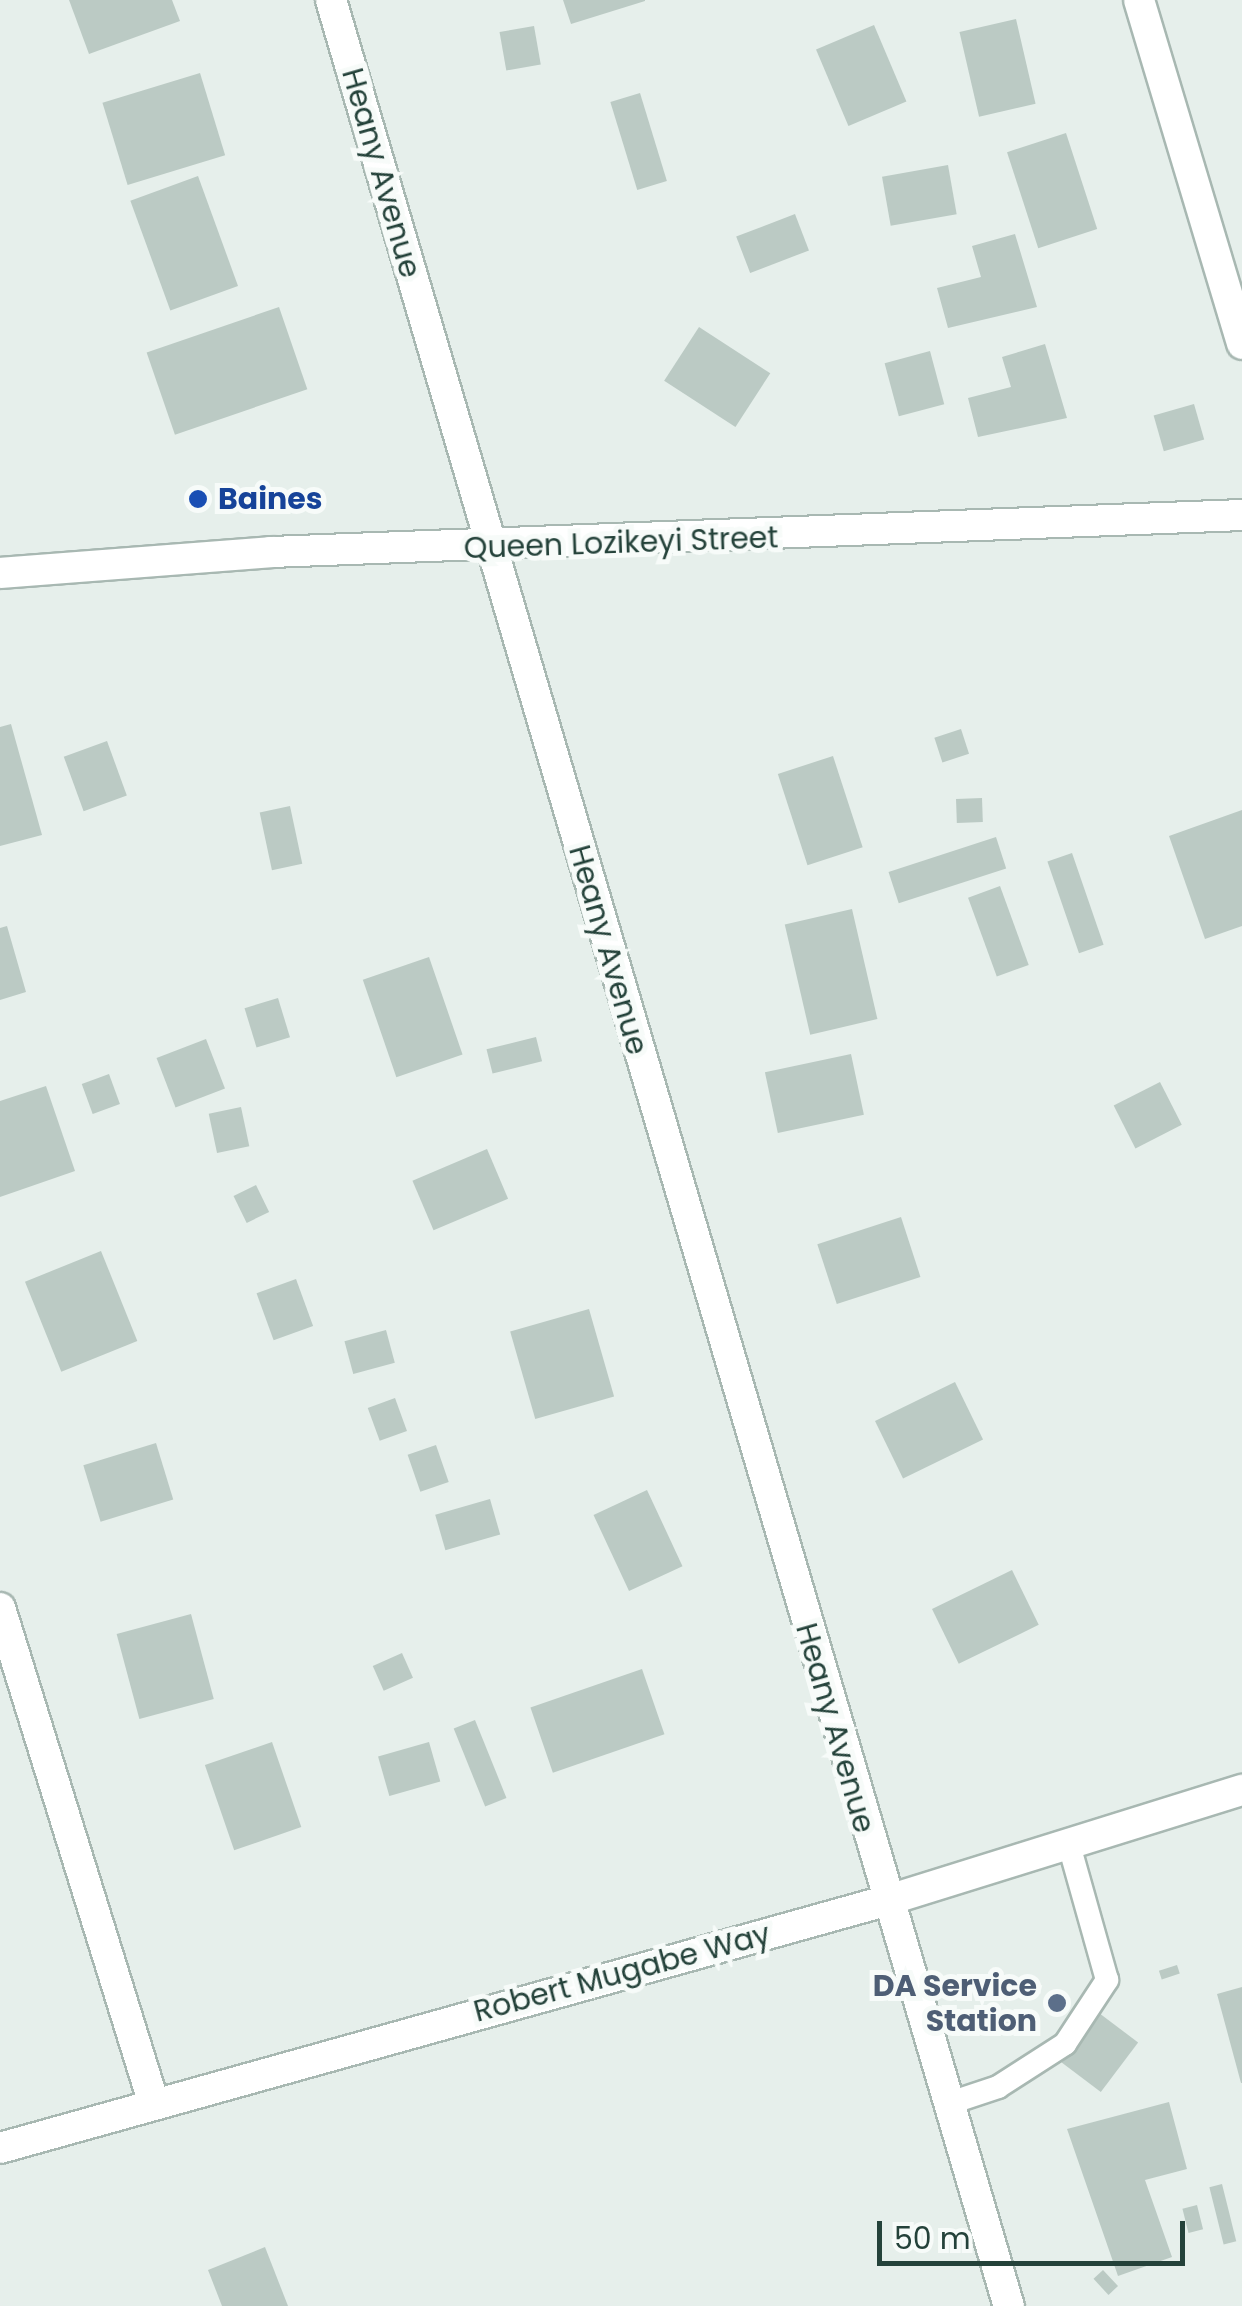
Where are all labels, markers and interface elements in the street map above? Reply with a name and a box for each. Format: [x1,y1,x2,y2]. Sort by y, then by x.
street label: Heany Avenue [334,64,428,282]
place label: Baines [218,481,322,517]
marker: Baines [187,488,209,510]
street label: Queen Lozikeyi Street [463,520,779,566]
street label: Heany Avenue [561,841,655,1059]
street label: Heany Avenue [788,1619,882,1837]
street label: Robert Mugabe Way [470,1916,774,2030]
place label: DA Service Station [873,1968,1037,2038]
marker: DA Service Station [1046,1992,1068,2014]
scale bar [882,2201,1190,2263]
text: 50 m [894,2217,971,2260]

